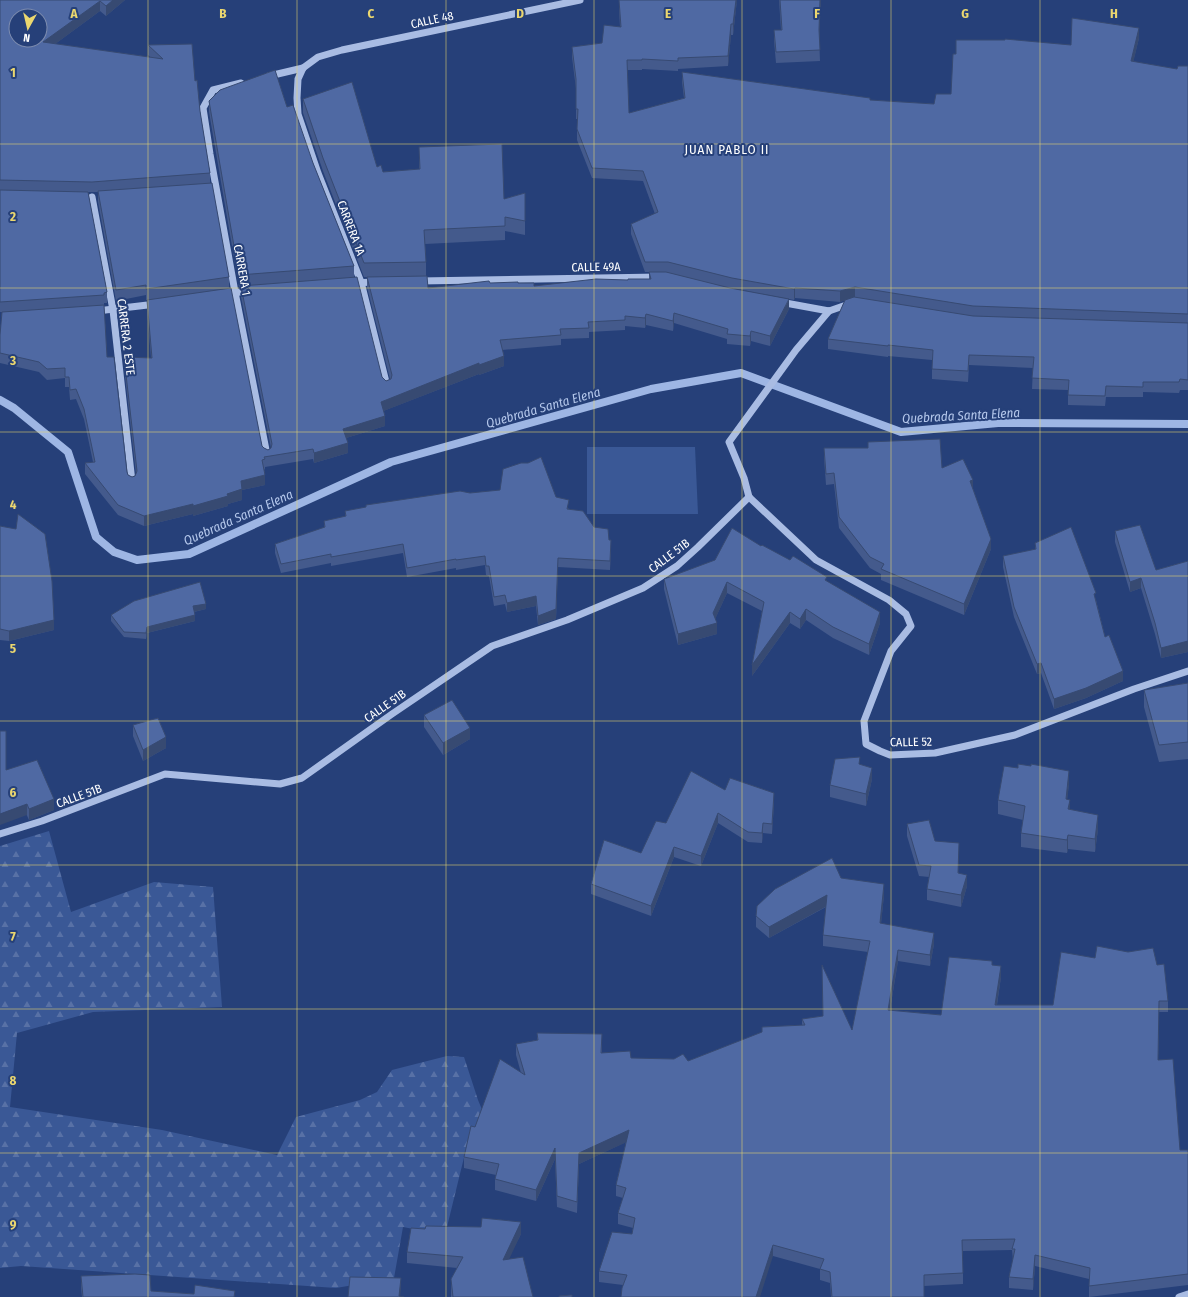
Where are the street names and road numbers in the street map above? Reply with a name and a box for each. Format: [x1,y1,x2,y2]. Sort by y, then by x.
street label: CALLE 48 [409,9,455,31]
street label: CARRERA 1A [334,199,368,258]
street label: CARRERA 1 [231,243,253,297]
street label: CALLE 49A [571,260,621,274]
street label: CARRERA 2 ESTE [114,298,138,377]
street label: CALLE 51B [646,536,693,576]
street label: CALLE 51B [361,686,409,725]
street label: CALLE 52 [890,735,932,749]
street label: CALLE 51B [54,781,104,811]

